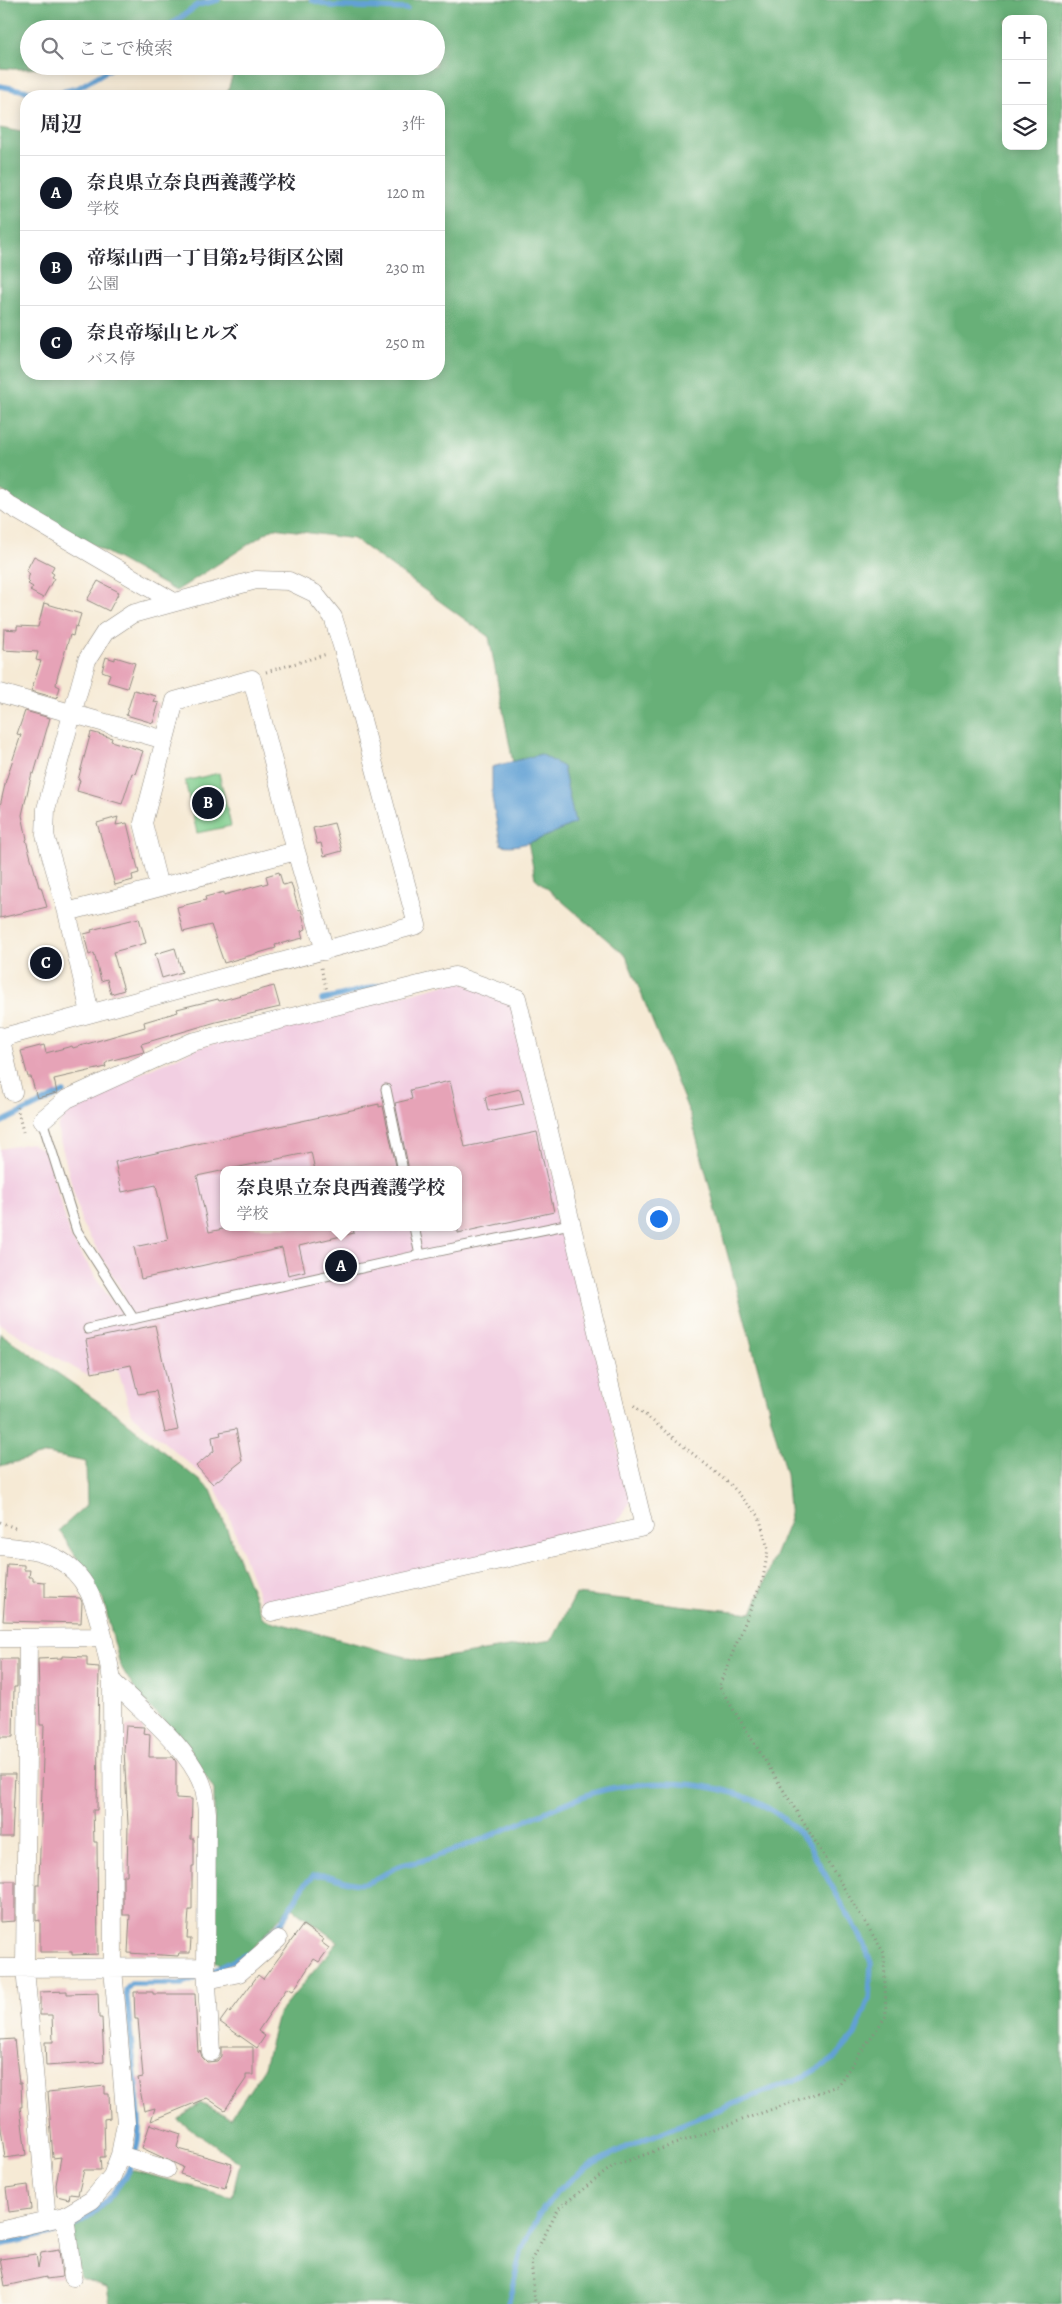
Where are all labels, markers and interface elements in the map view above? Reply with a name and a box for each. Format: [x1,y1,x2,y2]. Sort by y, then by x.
map controls [1002,15,1047,150]
button: + [1002,15,1047,60]
search box [20,20,445,75]
icon: search [38,34,66,62]
text: ここで検索 [78,36,173,62]
button: − [1002,60,1047,105]
button: layers [1002,105,1047,150]
text: 周辺 [40,110,82,138]
text: 3件 [402,113,425,135]
text: 奈良県立奈良西養護学校 [87,170,296,196]
text: A [51,182,61,204]
text: 120 m [387,182,425,204]
text: 学校 [87,198,119,220]
text: 帝塚山西一丁目第2号街区公園 [87,245,343,271]
text: B [51,257,61,279]
text: 230 m [386,257,425,279]
text: 公園 [87,273,119,295]
text: 奈良帝塚山ヒルズ [87,320,238,346]
text: C [51,332,61,354]
text: 250 m [386,332,425,354]
text: バス停 [87,348,135,370]
pin: B [192,784,224,822]
pin: C [30,944,62,982]
popup [220,1166,462,1231]
text: 奈良県立奈良西養護学校 [236,1175,446,1201]
text: 学校 [236,1203,269,1225]
your location [646,1206,672,1232]
pin: A [325,1247,357,1285]

